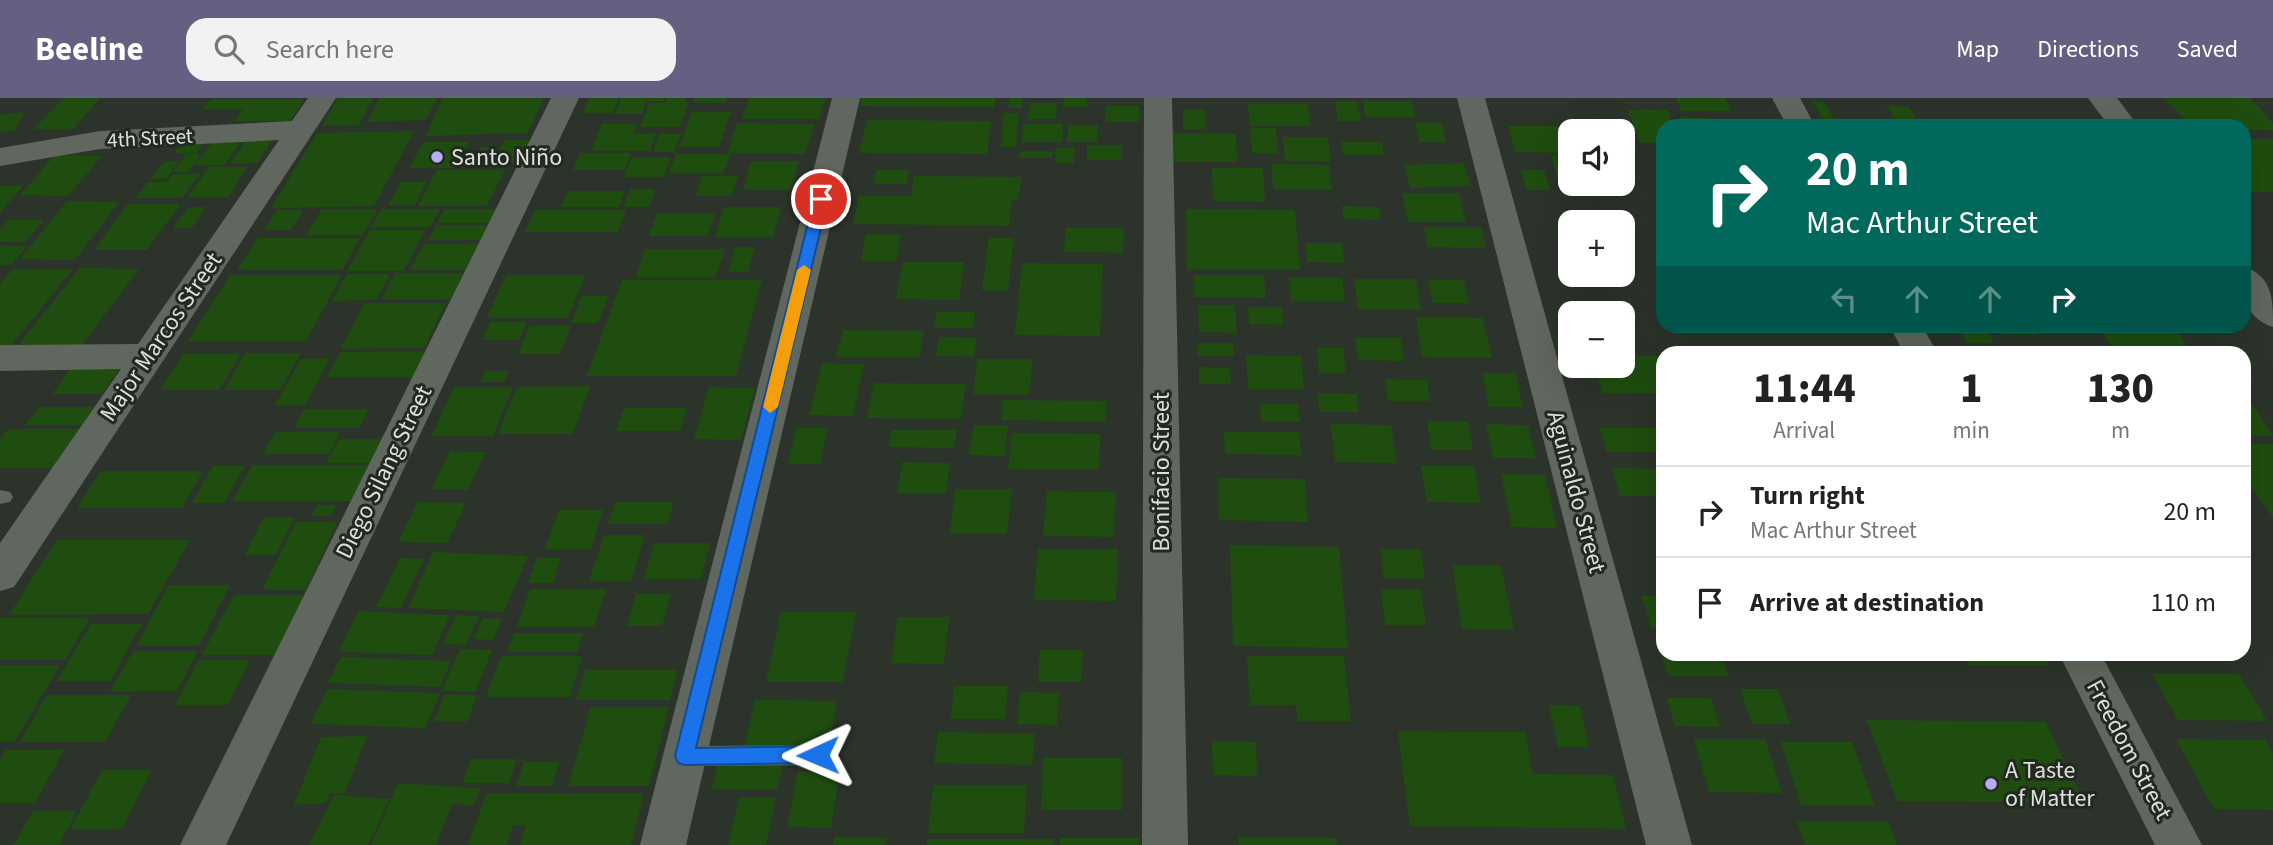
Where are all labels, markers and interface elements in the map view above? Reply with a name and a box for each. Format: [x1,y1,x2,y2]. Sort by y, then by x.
search box [186,18,676,81]
text: Beeline [35,26,144,73]
icon: search [210,30,248,68]
text: Search here [266,31,394,68]
text: Map [1956,32,1999,67]
text: Directions [2037,32,2139,67]
text: Saved [2177,32,2238,67]
map controls [1558,119,1635,378]
button: sound [1558,119,1635,196]
street label: 4th Street [106,121,194,155]
text: 20 m [1806,135,1910,205]
place label: Santo Niño [451,140,562,175]
icon: right [1691,147,1782,238]
marker: Santo Niño [429,149,445,165]
pin [791,169,851,229]
icon: arrive [802,180,840,218]
text: Mac Arthur Street [1806,200,2038,246]
button: + [1558,210,1635,287]
street label: Major Marcos Street [91,245,231,429]
icon: left [1825,280,1863,318]
icon: ahead [1898,280,1936,318]
icon: ahead [1971,280,2009,318]
icon: right [2044,280,2082,318]
button: − [1558,301,1635,378]
text: 11:44 [1753,359,1856,419]
text: 1 [1960,359,1982,419]
text: 130 [2087,359,2154,419]
street label: Diego Silang Street [327,379,441,565]
street label: Bonifacio Street [1144,392,1179,552]
street label: Aguinaldo Street [1538,407,1614,577]
text: Arrival [1773,414,1835,447]
text: min [1953,414,1990,447]
text: m [2111,414,2130,447]
text: Turn right [1750,477,1865,514]
icon: right [1691,493,1729,531]
text: 20 m [2163,493,2216,530]
text: Mac Arthur Street [1750,514,1917,547]
icon: arrive [1691,584,1729,622]
text: Arrive at destination [1750,584,1984,621]
text: 110 m [2150,584,2216,621]
street label: Freedom Street [2077,674,2181,826]
position arrow [781,718,855,792]
place label: A Taste of Matter [2005,753,2095,816]
marker: A Taste of Matter [1983,776,1999,792]

